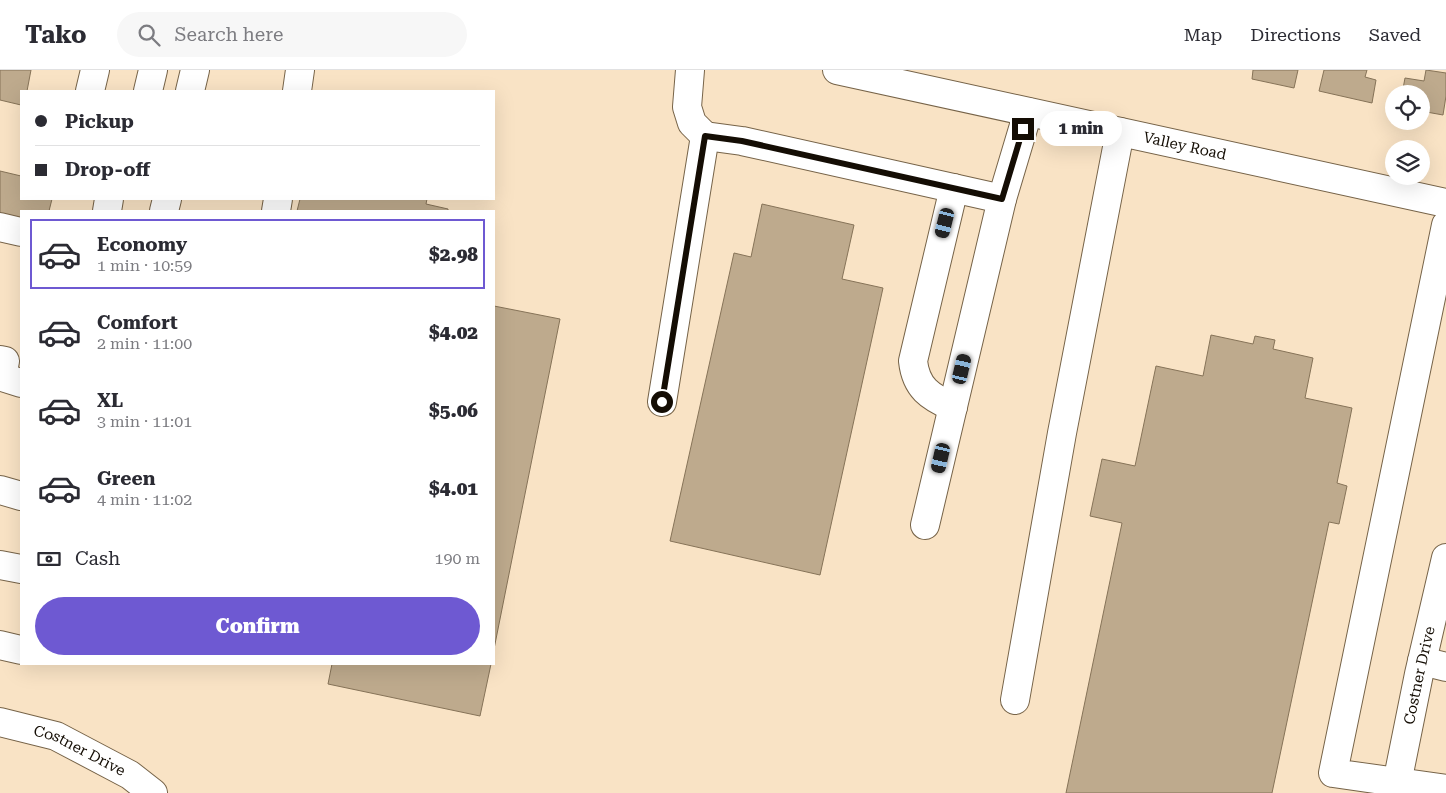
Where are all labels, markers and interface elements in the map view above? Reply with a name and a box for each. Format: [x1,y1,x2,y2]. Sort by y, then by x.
search box [117,12,467,57]
text: Tako [25,21,87,49]
icon: search [135,21,163,49]
text: Search here [175,23,283,46]
text: Map [1184,24,1222,45]
text: Directions [1250,24,1341,45]
text: Saved [1369,24,1421,45]
map controls [1385,85,1430,185]
button: locate [1385,85,1430,130]
text: Pickup [65,110,134,133]
callout: 1 min [1040,112,1123,146]
route end [1012,118,1034,140]
text: 1 min [1059,119,1103,138]
street label: Valley Road [1142,128,1228,164]
button: layers [1385,140,1430,185]
text: Drop-off [65,158,150,181]
car [934,207,955,239]
icon: car [37,232,82,277]
text: Economy [97,233,187,256]
text: $2.98 [429,243,478,266]
text: 1 min · 10:59 [97,256,192,275]
icon: car [37,310,82,355]
text: Comfort [97,311,178,334]
text: $4.02 [429,321,478,344]
text: 2 min · 11:00 [97,334,192,353]
car [951,353,972,385]
icon: car [37,388,82,433]
text: XL [97,389,123,412]
route start [651,391,673,413]
text: $5.06 [429,399,478,422]
text: 3 min · 11:01 [97,412,192,431]
car [930,442,951,474]
icon: car [37,466,82,511]
text: Green [97,467,155,490]
text: $4.01 [429,477,478,500]
text: 4 min · 11:02 [97,490,192,509]
icon: cash [35,545,63,573]
text: Cash [75,547,120,570]
text: 190 m [434,549,480,568]
button: Confirm [35,597,480,655]
street label: Costner Drive [1400,625,1439,726]
street label: Costner Drive [32,722,129,780]

